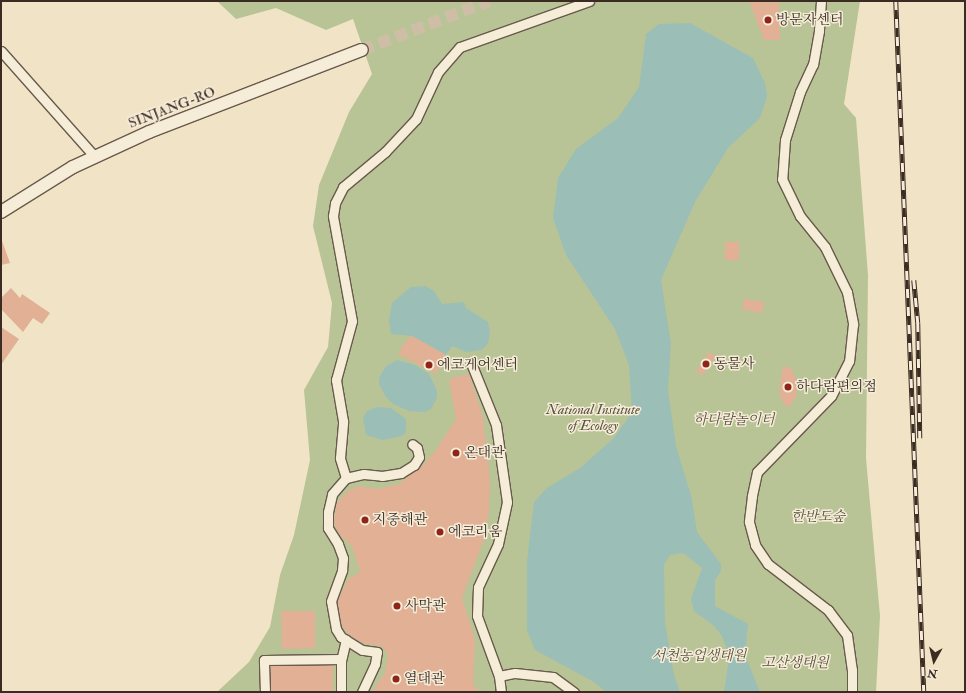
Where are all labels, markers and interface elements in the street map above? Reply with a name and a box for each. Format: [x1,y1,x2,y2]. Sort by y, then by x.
place label: 방문자센터 [776,12,844,28]
marker: 방문자센터 [763,15,773,25]
street label: SINJANG-RO [126,84,218,132]
place label: 동물사 [714,356,755,372]
place label: 에코케어센터 [437,357,518,373]
marker: 동물사 [701,359,711,369]
marker: 에코케어센터 [424,360,434,370]
place label: 하다람편의점 [796,379,877,395]
marker: 하다람편의점 [783,382,793,392]
park label: National Institute of Ecology [546,402,640,434]
park label: 하다람놀이터 [693,412,775,428]
place label: 온대관 [464,445,505,461]
marker: 온대관 [451,448,461,458]
park label: 한반도숲 [791,509,845,525]
place label: 지중해관 [373,512,427,528]
marker: 지중해관 [360,515,370,525]
place label: 에코리움 [448,524,502,540]
marker: 에코리움 [435,527,445,537]
place label: 사막관 [405,598,446,614]
marker: 사막관 [392,601,402,611]
north arrow [914,641,954,681]
park label: 서천농업생태원 [652,648,746,664]
park label: 고산생태원 [761,655,829,671]
text: N [926,666,938,681]
place label: 열대관 [404,671,445,687]
marker: 열대관 [391,674,401,684]

